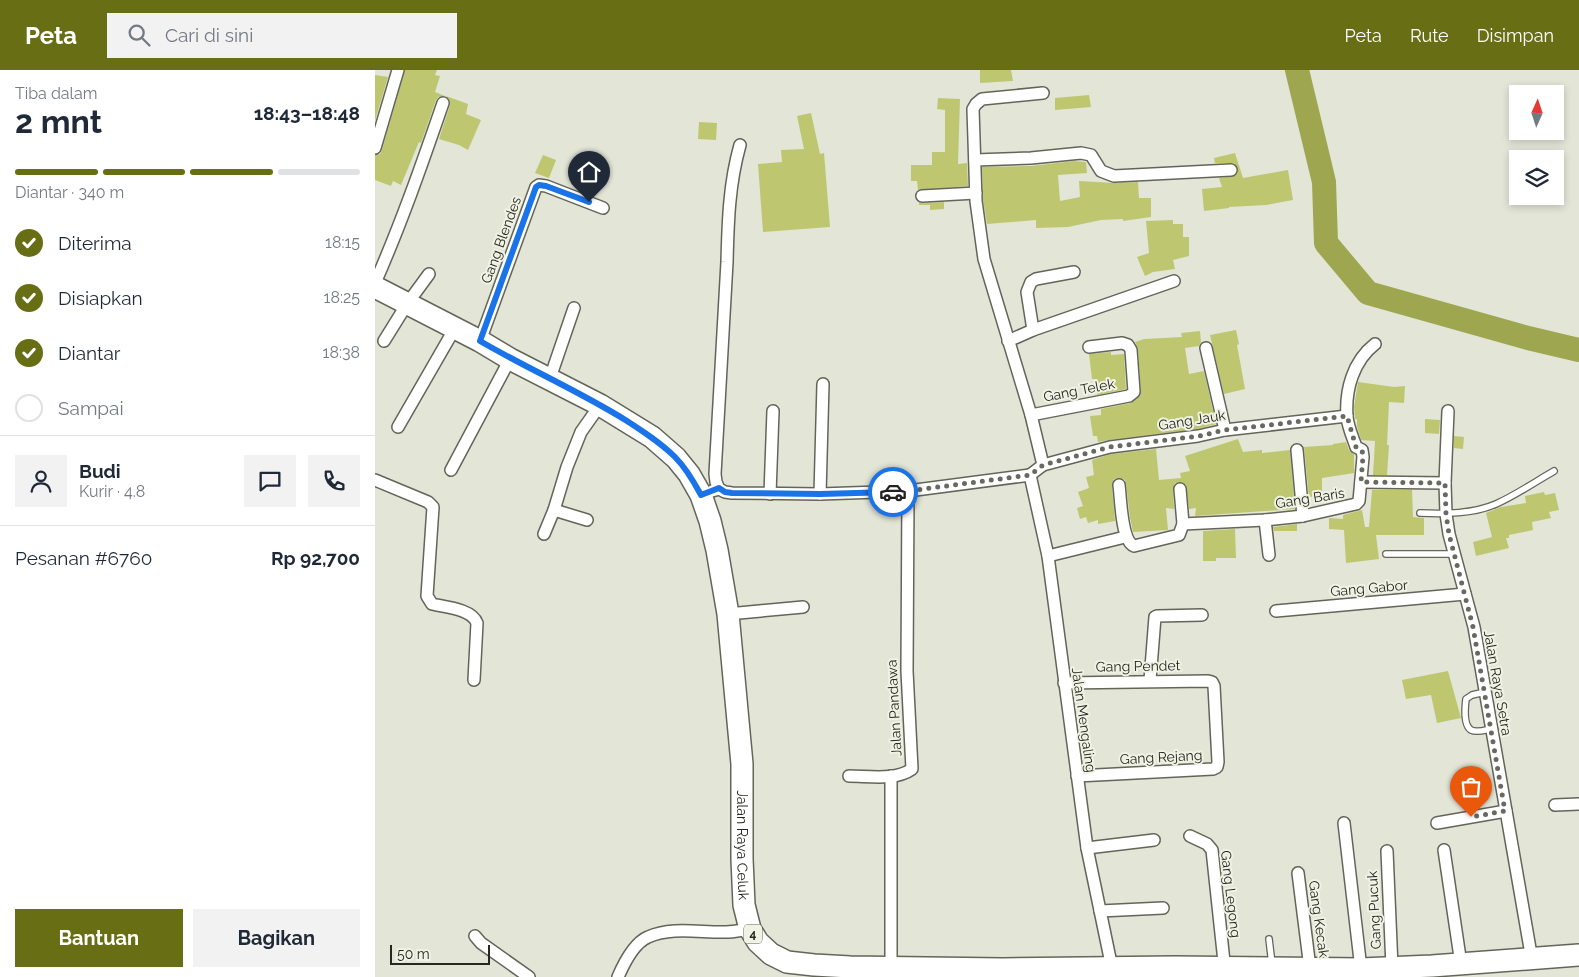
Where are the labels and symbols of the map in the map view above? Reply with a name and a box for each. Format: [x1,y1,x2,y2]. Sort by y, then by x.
north arrow [1509,85,1564,140]
pin [568,151,610,202]
street label: Gang Blendes [478,194,524,286]
street label: Gang Telek [1042,375,1117,405]
street label: Gang Jauk [1157,407,1227,433]
courier [868,467,918,517]
street label: Gang Baris [1274,485,1346,511]
street label: Gang Gabor [1330,577,1408,599]
street label: Jalan Raya Setra [1481,629,1515,737]
street label: Gang Pendet [1096,657,1181,675]
street label: Jalan Pandawa [883,659,905,757]
street label: Jalan Mengaling [1069,666,1099,774]
street label: Gang Rejang [1119,747,1203,767]
pin [1450,766,1492,817]
street label: Jalan Raya Celuk [734,790,752,901]
street label: Gang Legong [1218,849,1244,939]
street label: Gang Pucuk [1364,870,1384,950]
street label: Gang Kecak [1306,879,1332,959]
road number: 4 [744,924,762,944]
scale bar [390,942,490,965]

